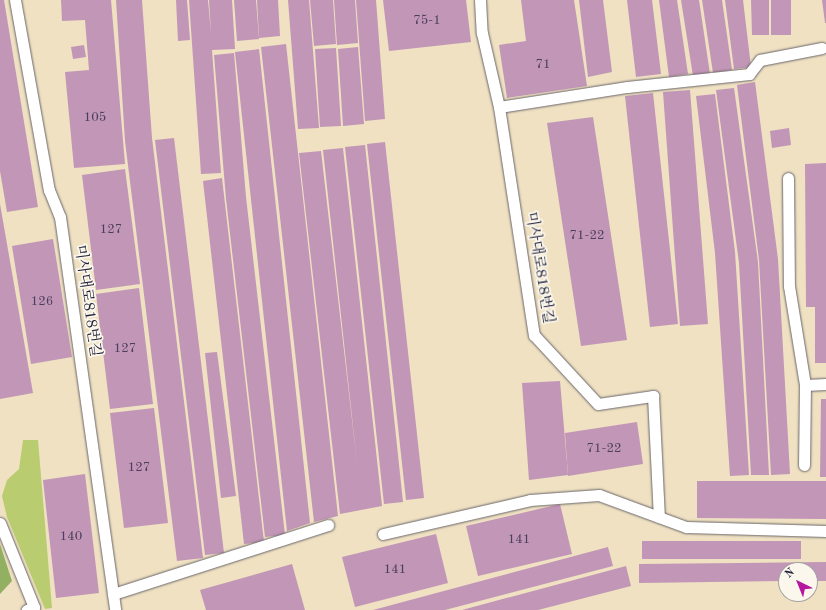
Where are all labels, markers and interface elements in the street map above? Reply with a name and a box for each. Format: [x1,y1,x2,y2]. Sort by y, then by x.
house number: 75-1 [413,13,441,29]
house number: 71 [535,57,551,73]
house number: 105 [84,110,106,126]
street label: 미사대로818번길 [521,211,557,325]
house number: 127 [100,222,122,238]
house number: 71-22 [570,228,604,244]
street label: 미사대로818번길 [70,244,104,358]
house number: 126 [31,294,53,310]
house number: 127 [114,341,136,357]
house number: 71-22 [587,441,621,457]
house number: 127 [128,460,150,476]
house number: 140 [60,529,82,545]
house number: 141 [508,532,530,548]
house number: 141 [384,562,406,578]
north arrow [778,562,818,602]
text: N [783,567,797,580]

